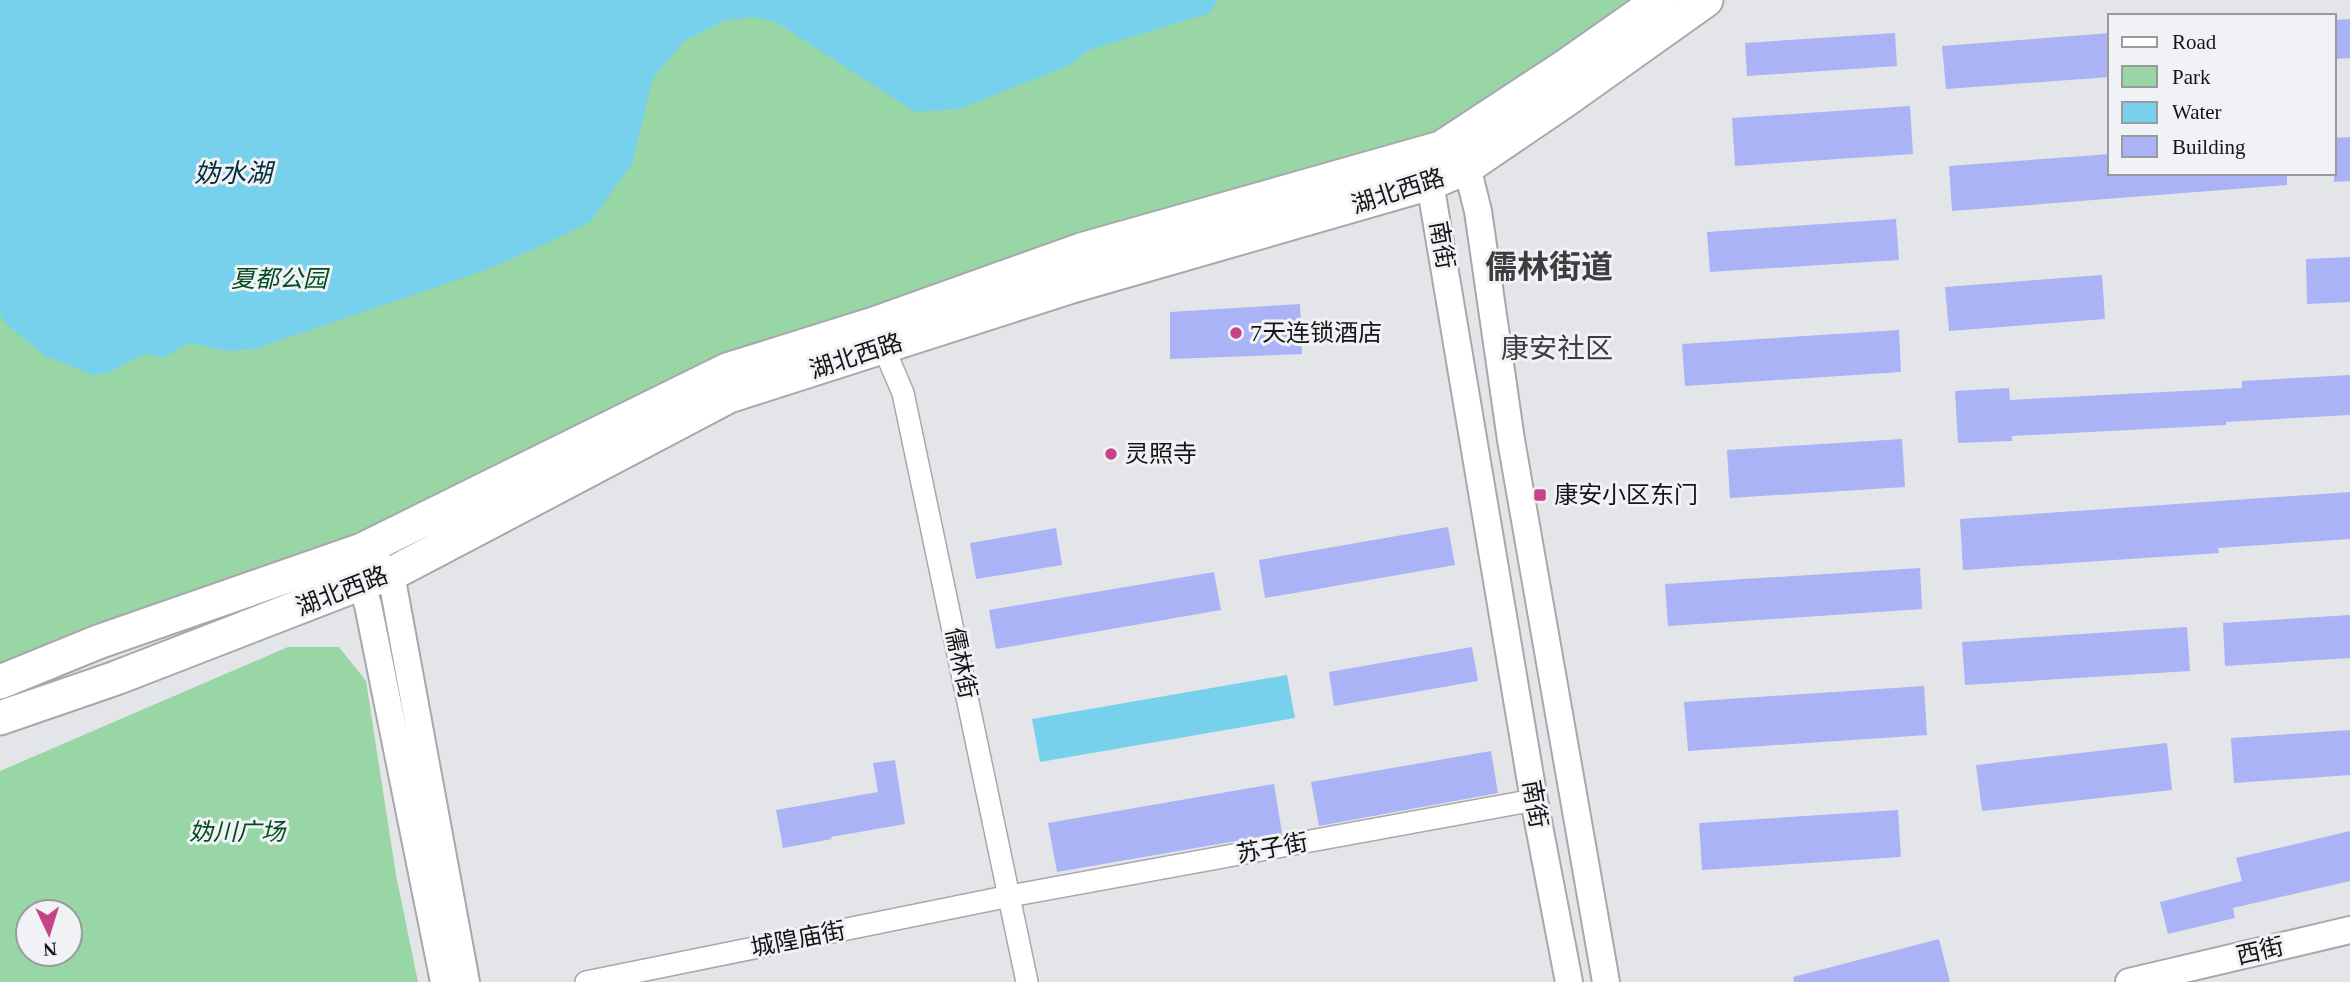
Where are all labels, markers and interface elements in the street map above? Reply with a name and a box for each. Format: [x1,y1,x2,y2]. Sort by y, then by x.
legend [2108,14,2336,175]
text: Road [2172,30,2217,54]
text: Park [2172,65,2211,89]
text: Water [2172,100,2222,124]
text: Building [2172,135,2246,159]
water label: 妫水湖 [194,159,276,188]
street label: 湖北西路 [1348,164,1448,218]
street label: 南街 [1425,219,1459,271]
district label: 儒林街道 [1485,249,1613,285]
park label: 夏都公园 [231,266,330,292]
place label: 7天连锁酒店 [1250,320,1382,346]
marker: 7天连锁酒店 [1228,325,1244,341]
street label: 湖北西路 [806,329,906,383]
district label: 康安社区 [1501,333,1613,364]
place label: 灵照寺 [1125,441,1197,467]
marker: 灵照寺 [1103,446,1119,462]
place label: 康安小区东门 [1554,482,1698,508]
marker: 康安小区东门 [1532,487,1548,503]
street label: 湖北西路 [293,562,391,620]
street label: 儒林街 [941,625,981,701]
street label: 南街 [1518,778,1552,830]
park label: 妫川广场 [189,819,287,845]
street label: 苏子街 [1234,829,1310,867]
north arrow [14,898,84,968]
street label: 城隍庙街 [748,917,848,961]
street label: 西街 [2234,933,2286,969]
text: N [42,939,58,960]

